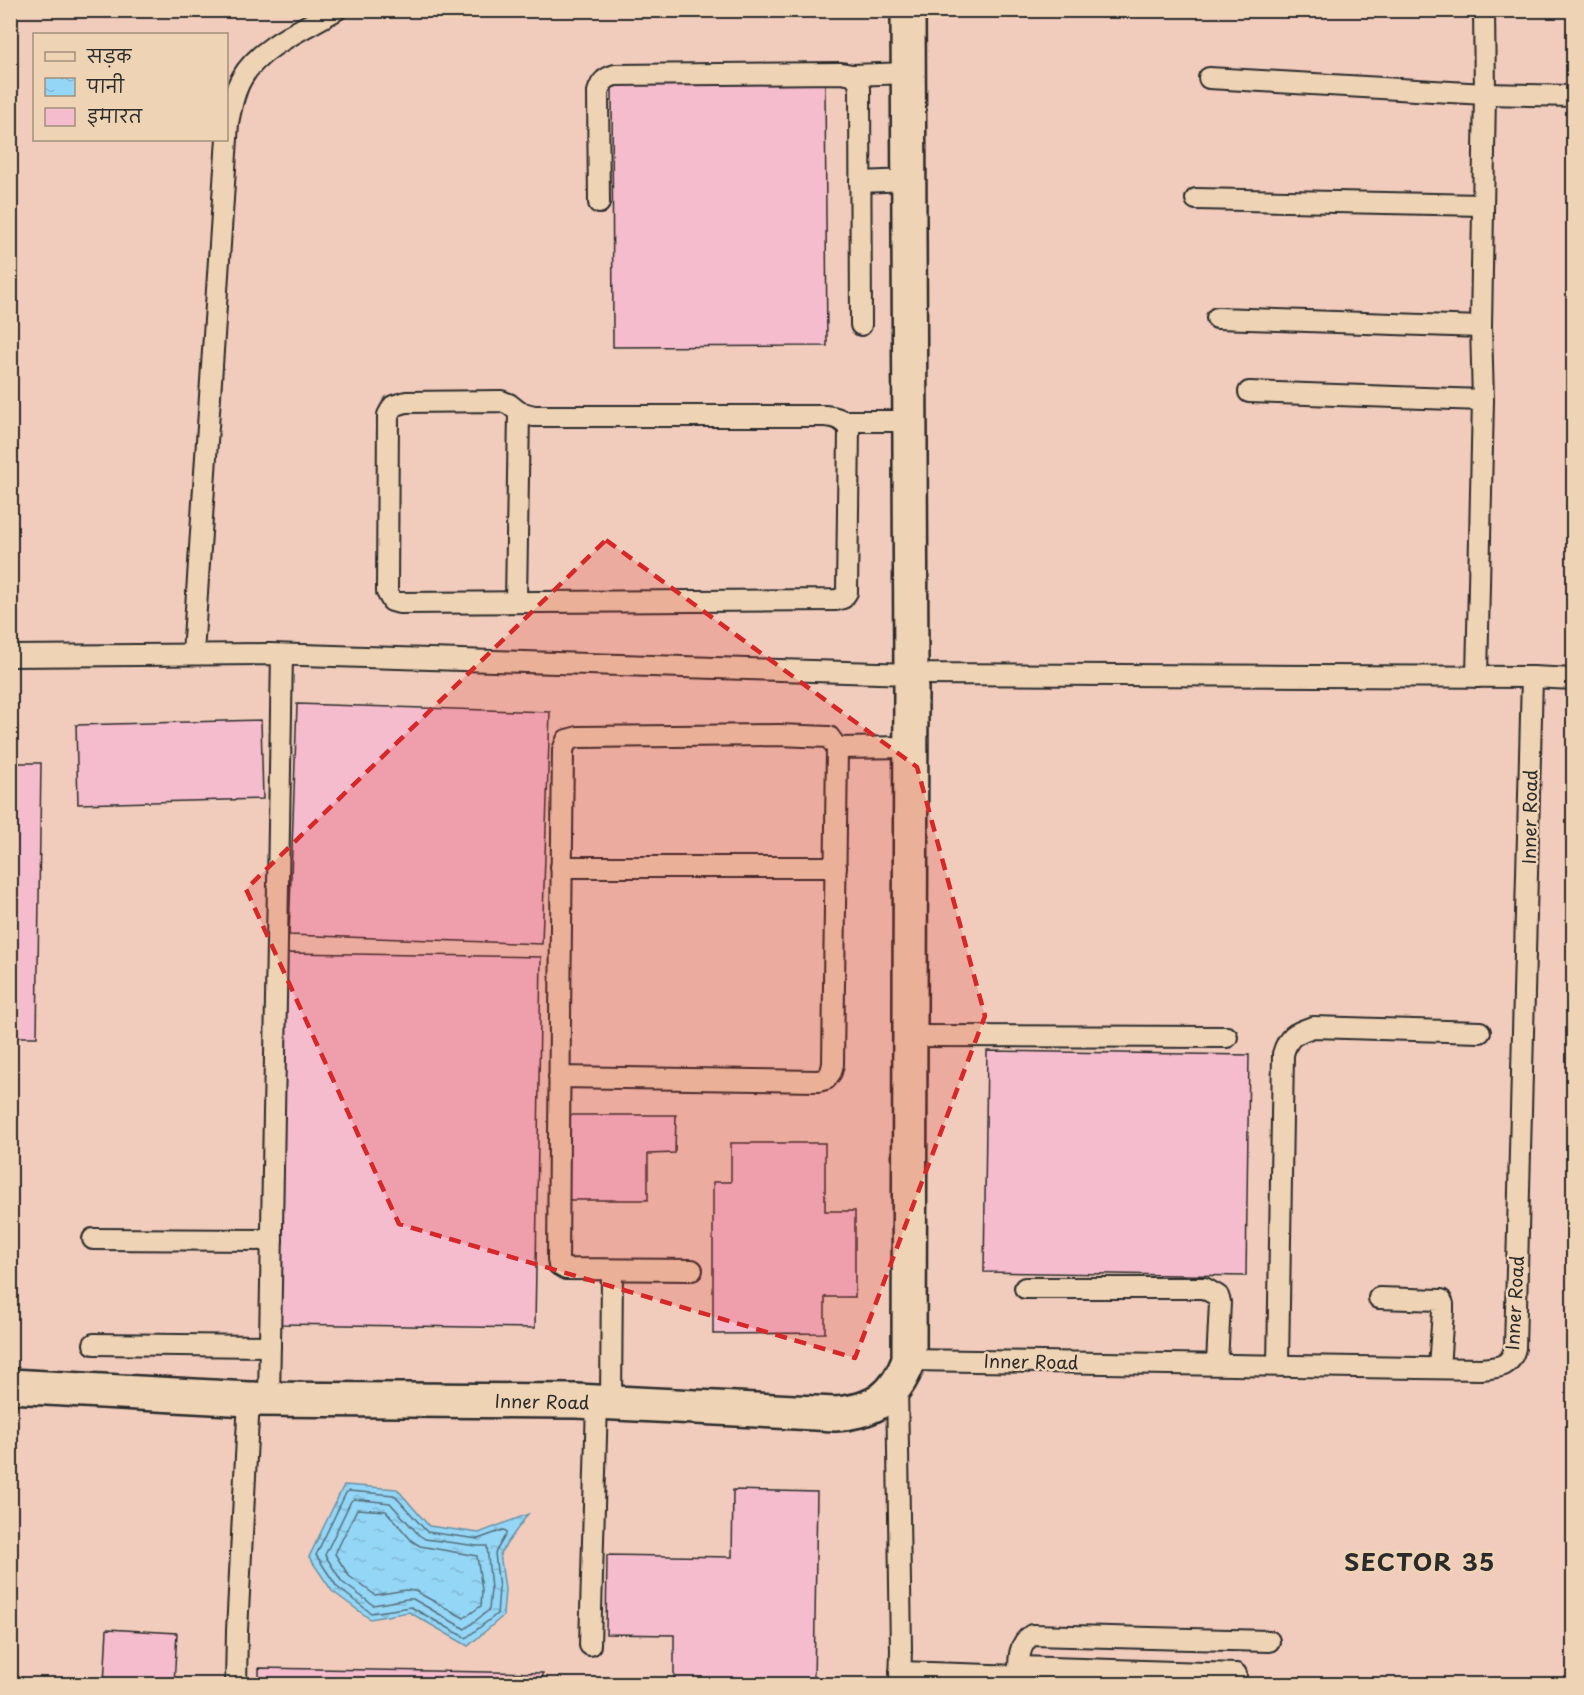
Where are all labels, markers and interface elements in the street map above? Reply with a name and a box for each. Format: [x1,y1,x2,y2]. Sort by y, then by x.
legend [33,33,228,141]
text: सड़क [86,42,132,69]
text: पानी [86,72,125,99]
text: इमारत [87,102,143,129]
street label: Inner Road [1515,769,1543,865]
street label: Inner Road [1498,1255,1530,1351]
street label: Inner Road [983,1347,1079,1375]
street label: Inner Road [494,1387,590,1415]
district label: SECTOR 35 [1344,1543,1496,1579]

